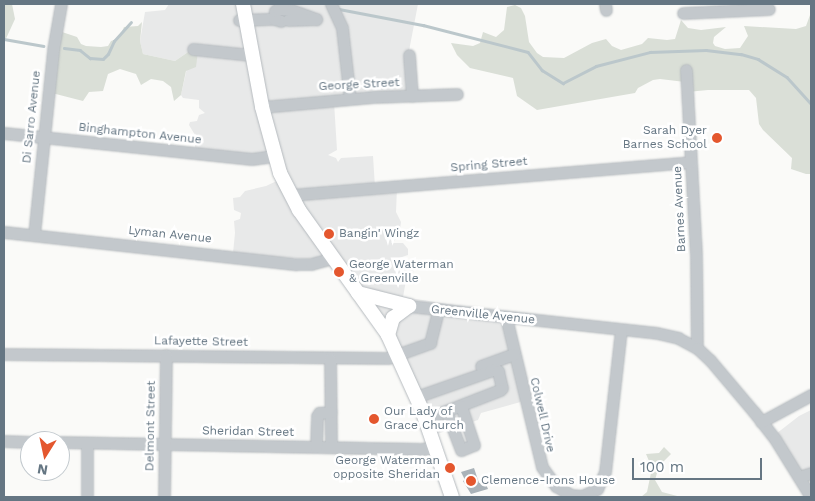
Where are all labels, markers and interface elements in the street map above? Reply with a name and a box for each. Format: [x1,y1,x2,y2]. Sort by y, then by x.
street label: Di Sarro Avenue [20,70,44,164]
street label: George Street [318,76,400,94]
street label: Binghampton Avenue [78,120,202,148]
place label: Sarah Dyer Barnes School [623,124,707,152]
marker: Sarah Dyer Barnes School [711,132,723,144]
street label: Spring Street [450,154,528,176]
street label: Barnes Avenue [671,165,689,253]
street label: Lyman Avenue [127,223,213,247]
place label: Bangin' Wingz [339,227,420,241]
marker: Bangin' Wingz [323,228,335,240]
place label: George Waterman & Greenville [349,258,454,286]
marker: George Waterman & Greenville [333,266,345,278]
street label: Greenville Avenue [430,302,536,328]
street label: Lafayette Street [154,334,248,350]
street label: Colwell Drive [526,376,558,454]
street label: Delmont Street [143,381,159,471]
place label: Our Lady of Grace Church [384,405,464,433]
marker: Our Lady of Grace Church [368,413,380,425]
street label: Sheridan Street [202,424,294,440]
north arrow [20,431,70,481]
scale bar [635,448,765,480]
place label: George Waterman opposite Sheridan [333,454,440,482]
text: 100 m [640,458,684,476]
text: N [36,461,49,479]
marker: George Waterman opposite Sheridan [444,462,456,474]
place label: Clemence-Irons House [481,474,615,488]
marker: Clemence-Irons House [465,475,477,487]

